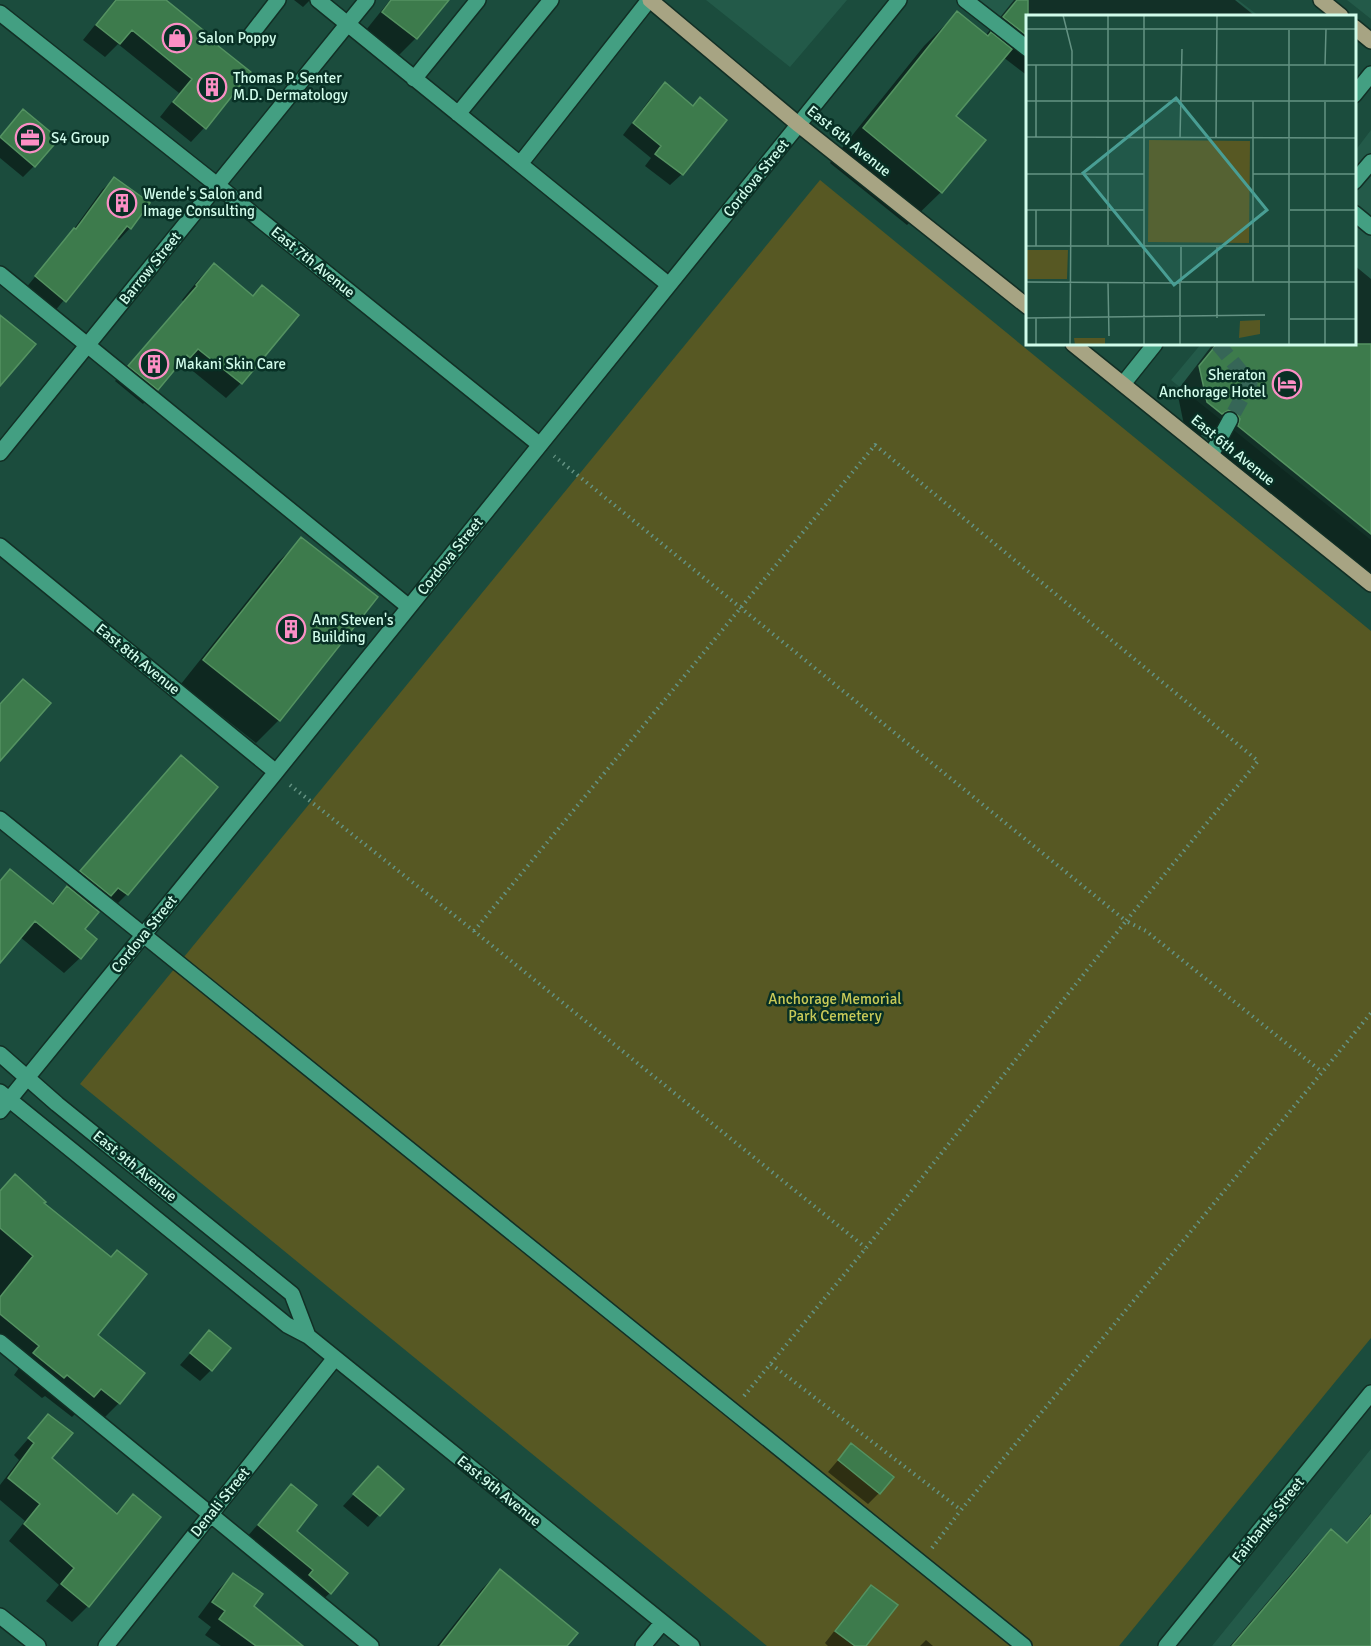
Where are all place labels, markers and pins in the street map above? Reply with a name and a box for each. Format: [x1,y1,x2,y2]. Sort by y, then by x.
shop icon: Salon Poppy [161,22,193,54]
place label: Salon Poppy [198,29,276,47]
place label: Thomas P. Senter M.D. Dermatology [233,69,348,104]
building icon: Thomas P. Senter M.D. Dermatology [196,71,228,103]
office icon: S4 Group [14,122,46,154]
place label: S4 Group [51,129,110,147]
place label: Wende's Salon and Image Consulting [143,185,263,220]
building icon: Wende's Salon and Image Consulting [106,187,138,219]
building icon: Makani Skin Care [138,348,170,380]
place label: Makani Skin Care [175,355,286,373]
place label: Sheraton Anchorage Hotel [1159,366,1266,401]
hotel icon: Sheraton Anchorage Hotel [1271,368,1303,400]
place label: Ann Steven's Building [312,611,394,646]
building icon: Ann Steven's Building [275,613,307,645]

